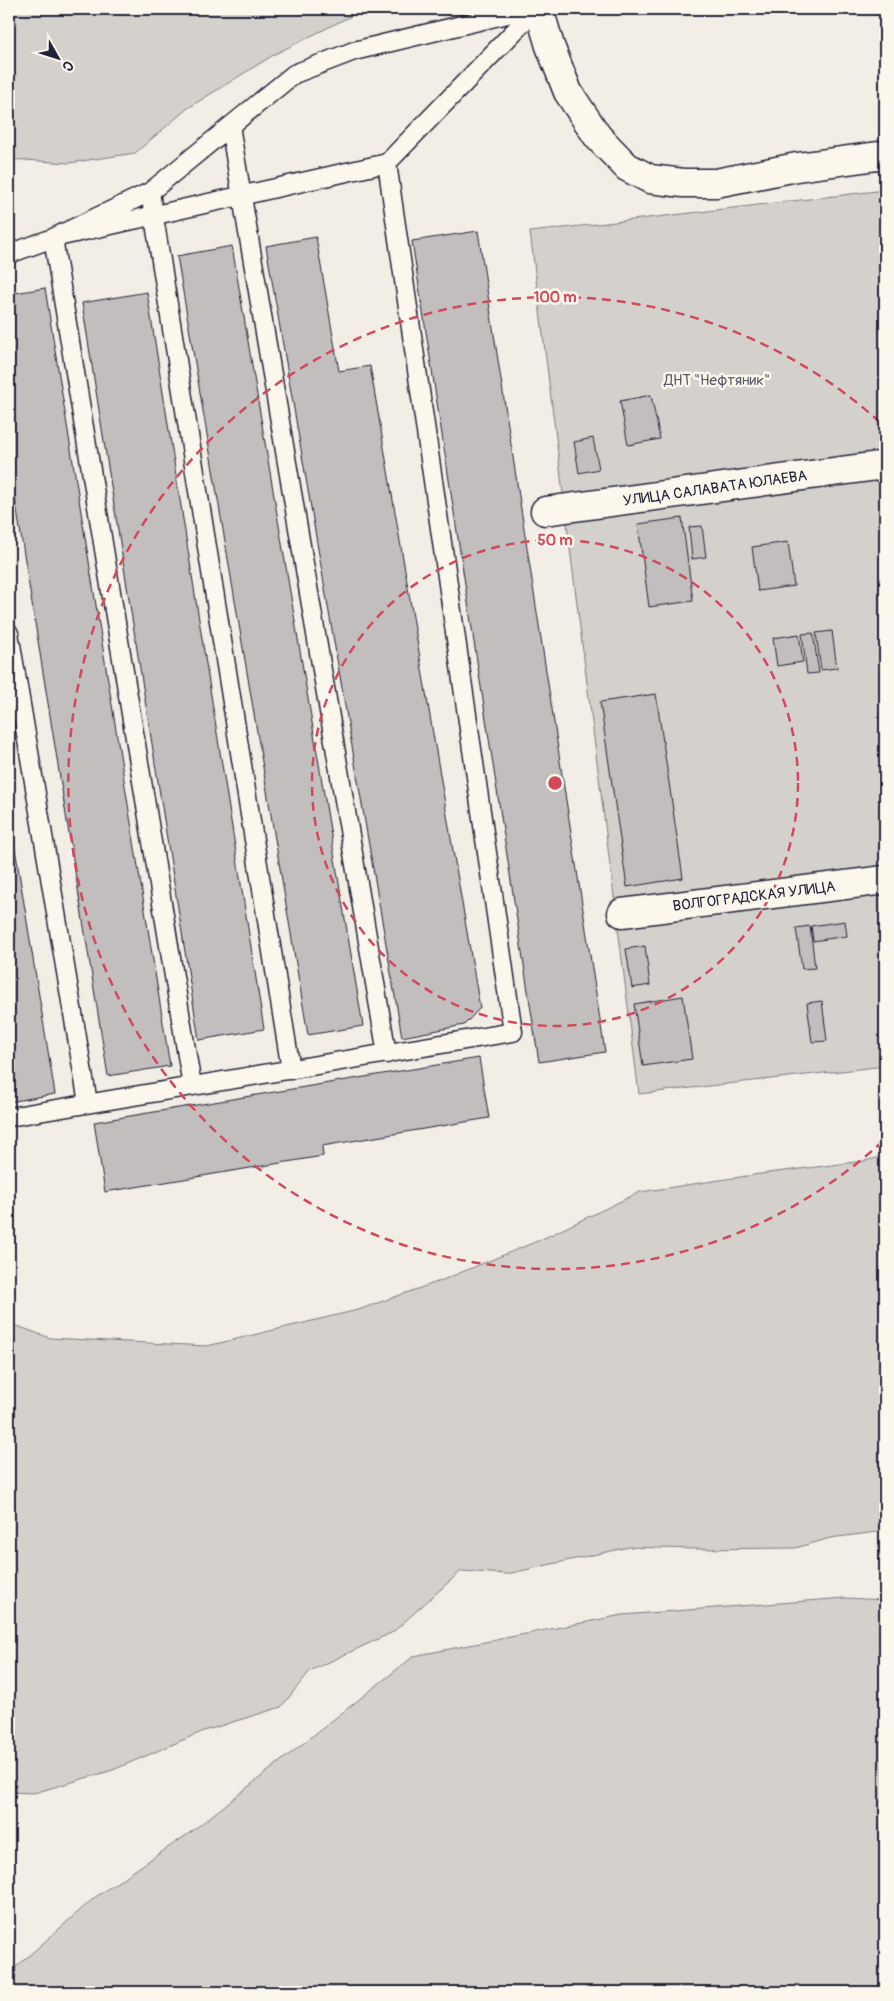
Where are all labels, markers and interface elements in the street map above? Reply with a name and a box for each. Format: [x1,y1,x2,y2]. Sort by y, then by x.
north arrow [32,32,82,82]
text: С [58,57,77,75]
text: 100 m [534,288,576,307]
park label: ДНТ "Нефтяник" [663,371,770,390]
street label: УЛИЦА САЛАВАТА ЮЛАЕВА [622,466,809,511]
text: 50 m [538,531,572,550]
centre of rings [546,774,564,792]
street label: ВОЛГОГРАДСКАЯ УЛИЦА [671,877,837,916]

